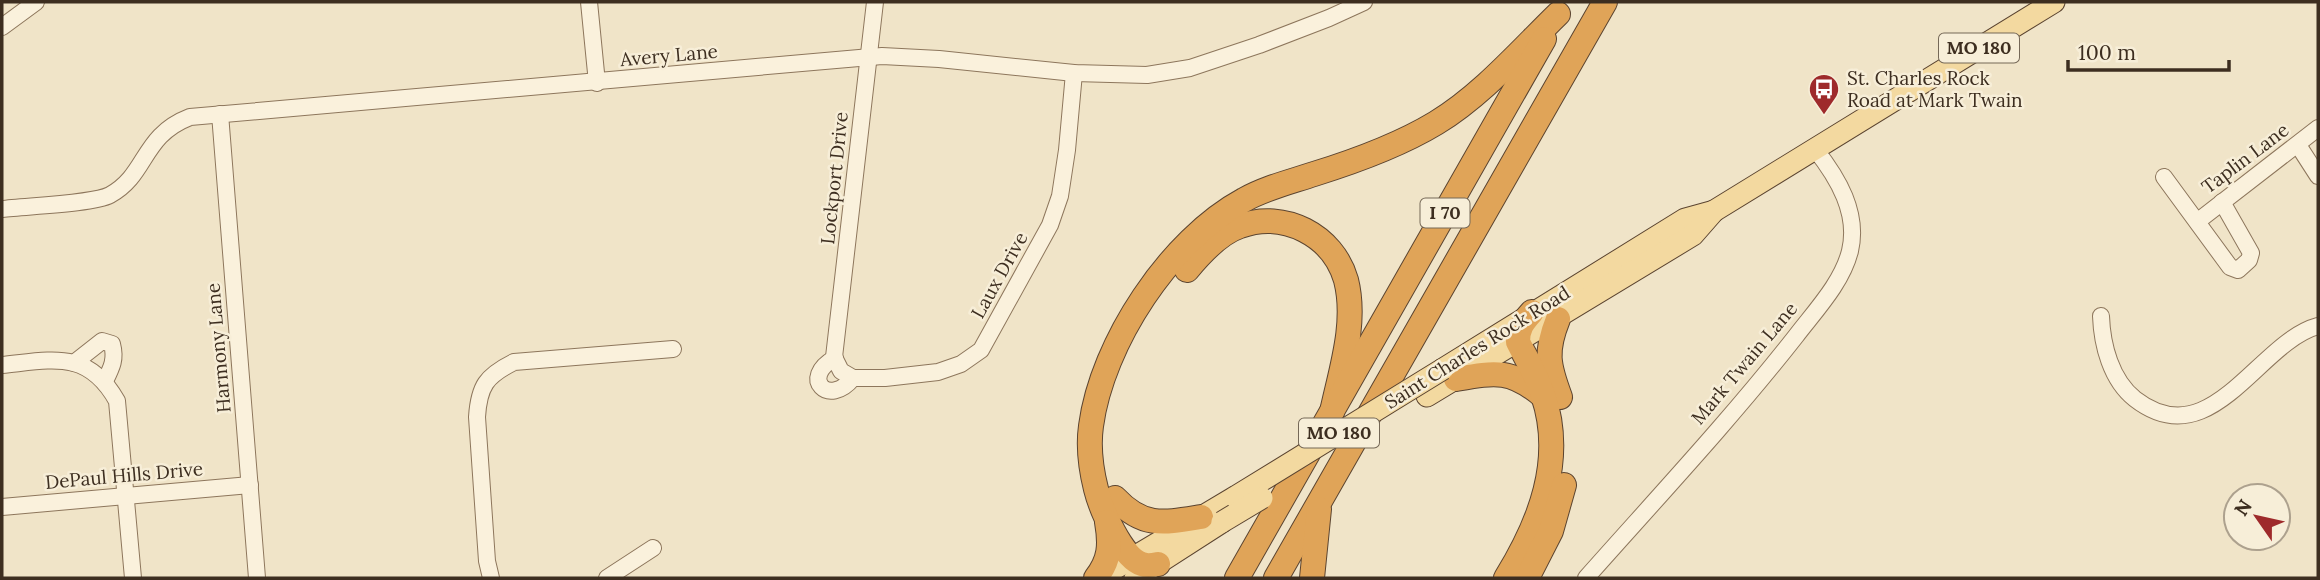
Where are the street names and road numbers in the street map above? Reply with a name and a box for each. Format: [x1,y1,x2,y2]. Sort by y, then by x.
road number: MO 180 [1939,33,2019,62]
street label: Avery Lane [618,39,719,71]
street label: Lockport Drive [815,111,853,245]
street label: Taplin Lane [2197,117,2293,199]
road number: I 70 [1420,198,1470,228]
street label: Laux Drive [965,228,1033,322]
street label: Saint Charles Rock Road [1380,280,1574,414]
street label: Harmony Lane [200,282,236,414]
street label: Mark Twain Lane [1686,297,1802,429]
road number: MO 180 [1299,418,1379,447]
street label: DePaul Hills Drive [44,456,204,494]

